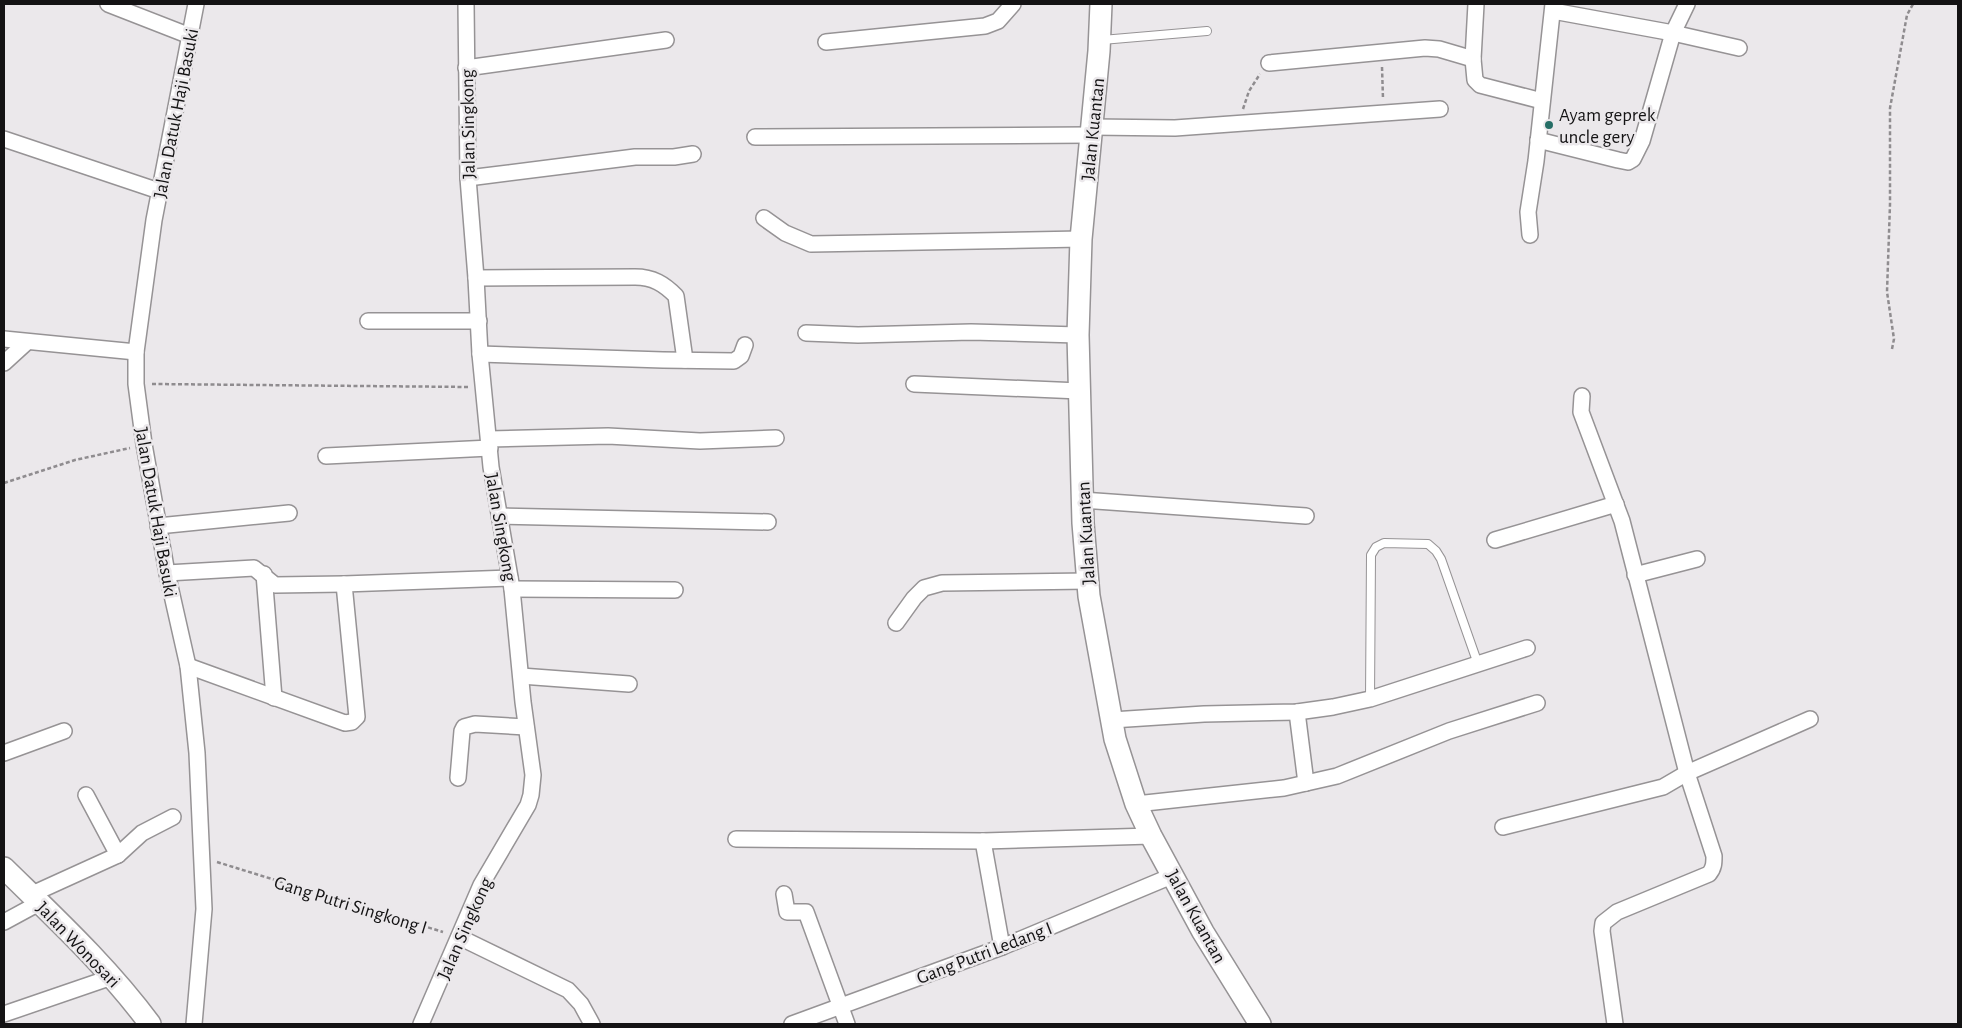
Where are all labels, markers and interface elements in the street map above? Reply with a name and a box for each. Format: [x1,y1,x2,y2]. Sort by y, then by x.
street label: Jalan Datuk Haji Basuki [151,27,202,200]
street label: Jalan Singkong [458,68,479,179]
street label: Jalan Kuantan [1079,77,1108,181]
place label: Ayam geprek uncle gery [1559,106,1656,147]
marker: Ayam geprek uncle gery [1543,119,1555,131]
street label: Jalan Datuk Haji Basuki [131,426,180,599]
street label: Jalan Singkong [482,472,520,584]
street label: Jalan Kuantan [1074,481,1099,585]
street label: Jalan Kuantan [1162,867,1229,966]
street label: Gang Putri Singkong I [272,873,429,938]
street label: Jalan Singkong [434,874,497,983]
street label: Jalan Wonosari [32,898,123,992]
street label: Gang Putri Ledang I [914,919,1055,988]

